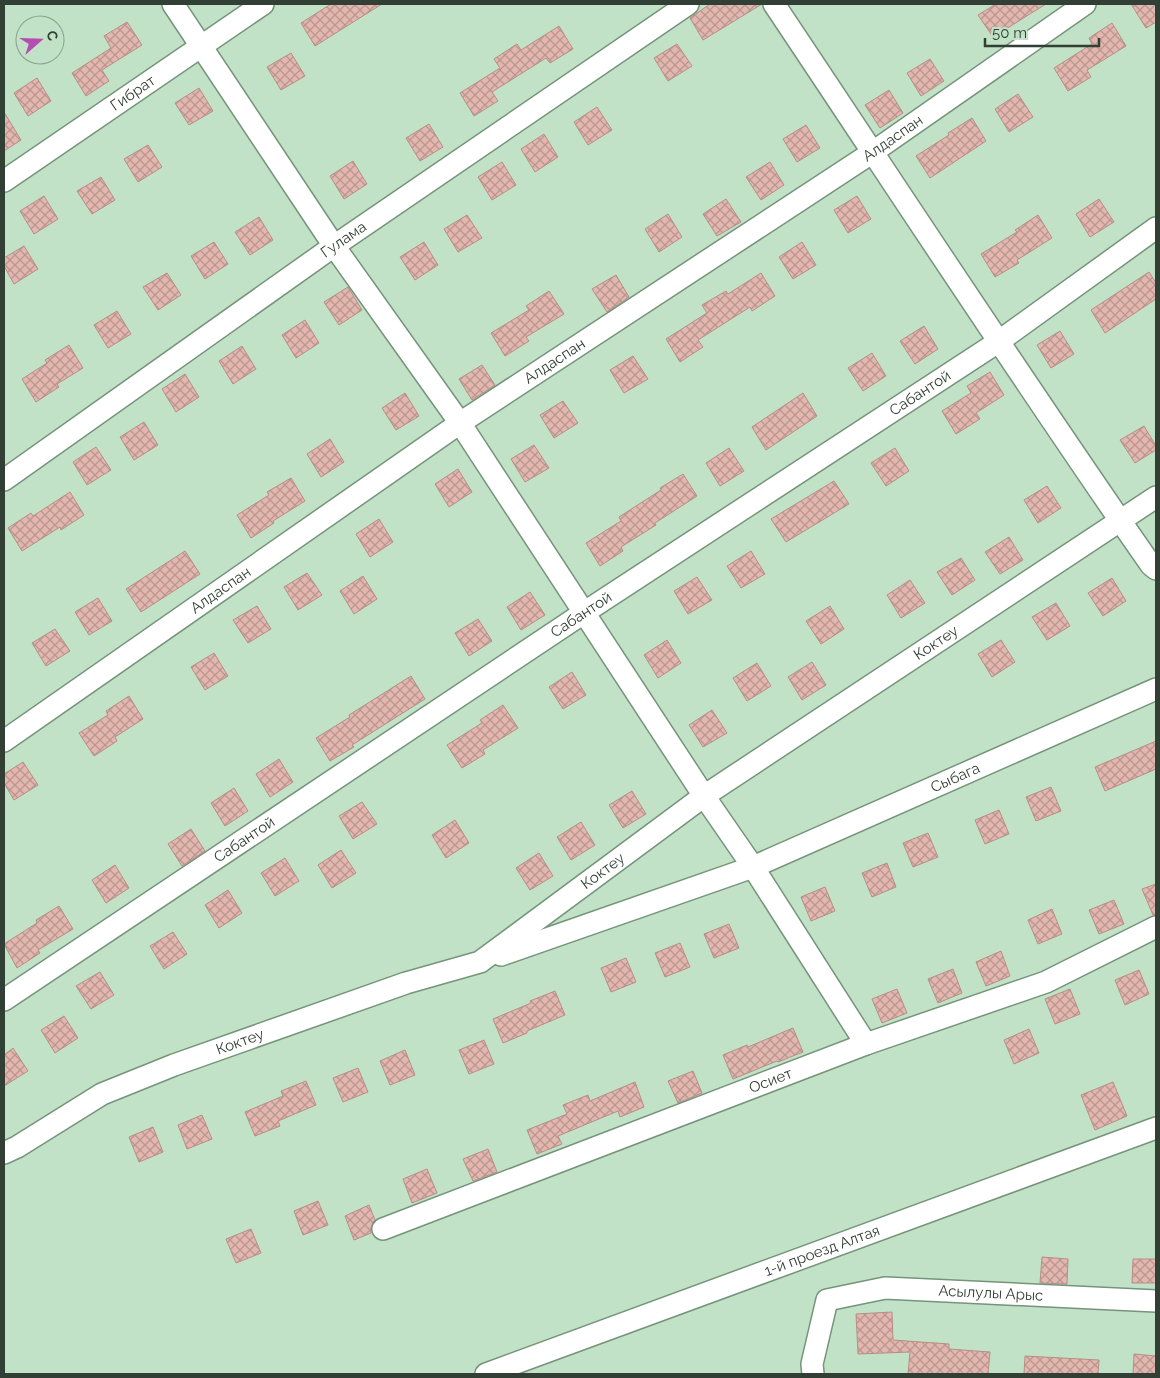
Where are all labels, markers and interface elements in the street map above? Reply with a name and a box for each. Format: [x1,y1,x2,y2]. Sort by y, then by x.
north arrow [15,15,65,65]
scale bar [985,15,1099,47]
text: 50 m [992,24,1027,42]
text: С [43,28,62,43]
street label: Гибрат [107,71,159,115]
street label: Алдаспан [859,111,926,165]
street label: Гулама [317,218,370,262]
street label: Алдаспан [521,334,588,388]
street label: Сабантой [886,366,954,419]
street label: Алдаспан [187,563,254,617]
street label: Сабантой [547,588,615,641]
street label: Коктеу [910,621,962,664]
street label: Сыбага [928,759,983,796]
street label: Сабантой [210,813,278,866]
street label: Коктеу [578,849,628,893]
street label: Коктеу [213,1025,266,1058]
street label: Осиет [747,1064,794,1097]
street label: 1-й проезд Алтая [762,1221,882,1280]
street label: Асылулы Арыс [938,1282,1044,1305]

